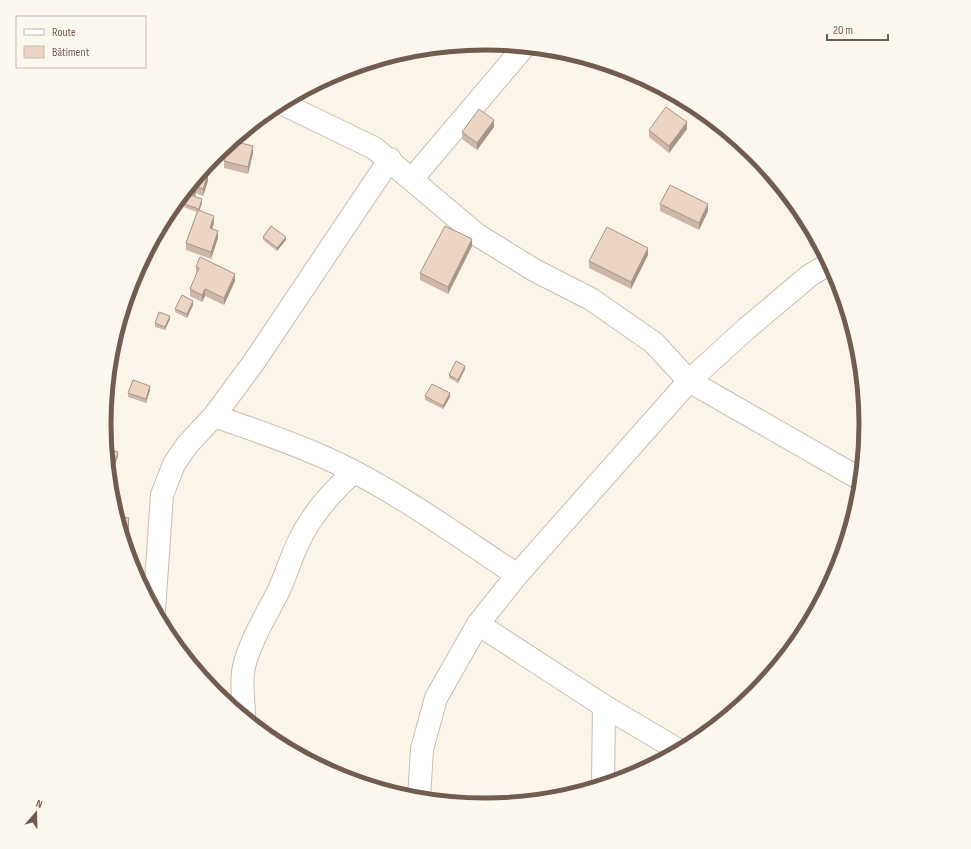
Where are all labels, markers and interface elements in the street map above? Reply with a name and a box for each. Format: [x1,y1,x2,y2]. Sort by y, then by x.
legend [16,16,146,68]
scale bar [827,16,888,42]
text: 20 m [833,23,853,38]
text: Route [52,25,76,40]
text: Bâtiment [52,45,90,60]
north arrow [16,793,56,833]
text: N [34,797,44,811]

